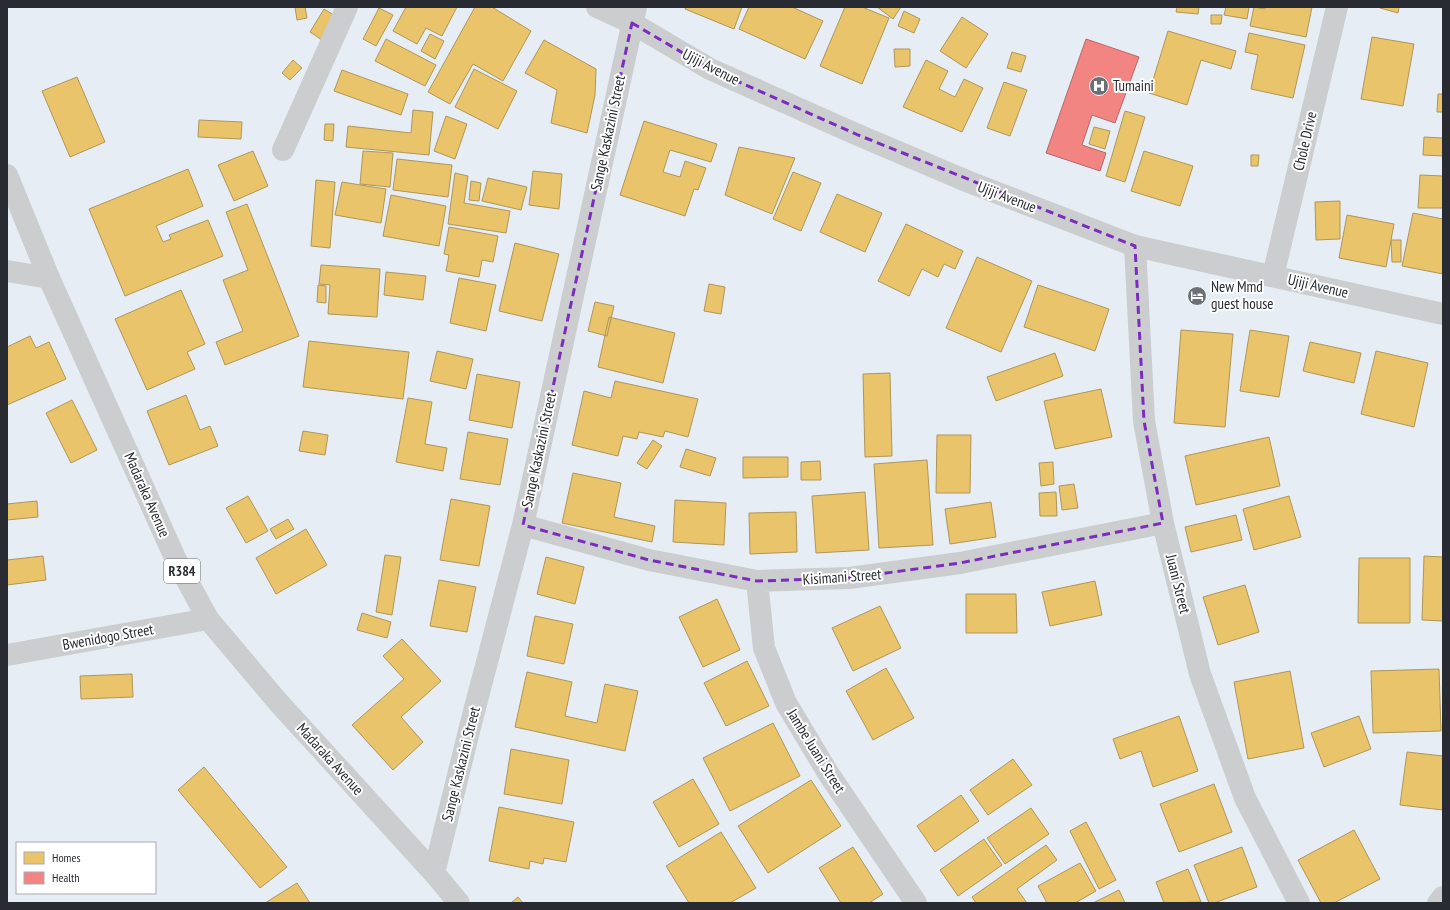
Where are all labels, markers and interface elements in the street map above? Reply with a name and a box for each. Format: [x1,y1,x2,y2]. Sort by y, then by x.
street label: Ujiji Avenue [680,44,743,89]
street label: Sange Kaskazini Street [586,73,629,192]
hospital icon: Tumaini [1088,75,1110,97]
place label: Tumaini [1113,76,1154,95]
street label: Chole Drive [1288,109,1321,172]
street label: Ujiji Avenue [975,177,1039,216]
street label: Ujiji Avenue [1286,269,1350,302]
place label: New Mmd guest house [1211,277,1273,313]
hotel icon: New Mmd guest house [1186,285,1208,307]
street label: Sange Kaskazini Street [517,390,560,509]
street label: Madaraka Avenue [120,450,175,540]
street label: Juani Street [1162,551,1195,615]
road number: R384 [164,559,200,583]
street label: Kisimani Street [802,564,882,589]
street label: Bwenidogo Street [61,619,155,654]
street label: Jambe Juani Street [783,704,850,796]
street label: Sange Kaskazini Street [437,705,484,823]
street label: Madaraka Avenue [293,719,368,799]
legend [16,842,156,894]
text: Homes [52,850,80,865]
text: Health [52,870,80,885]

